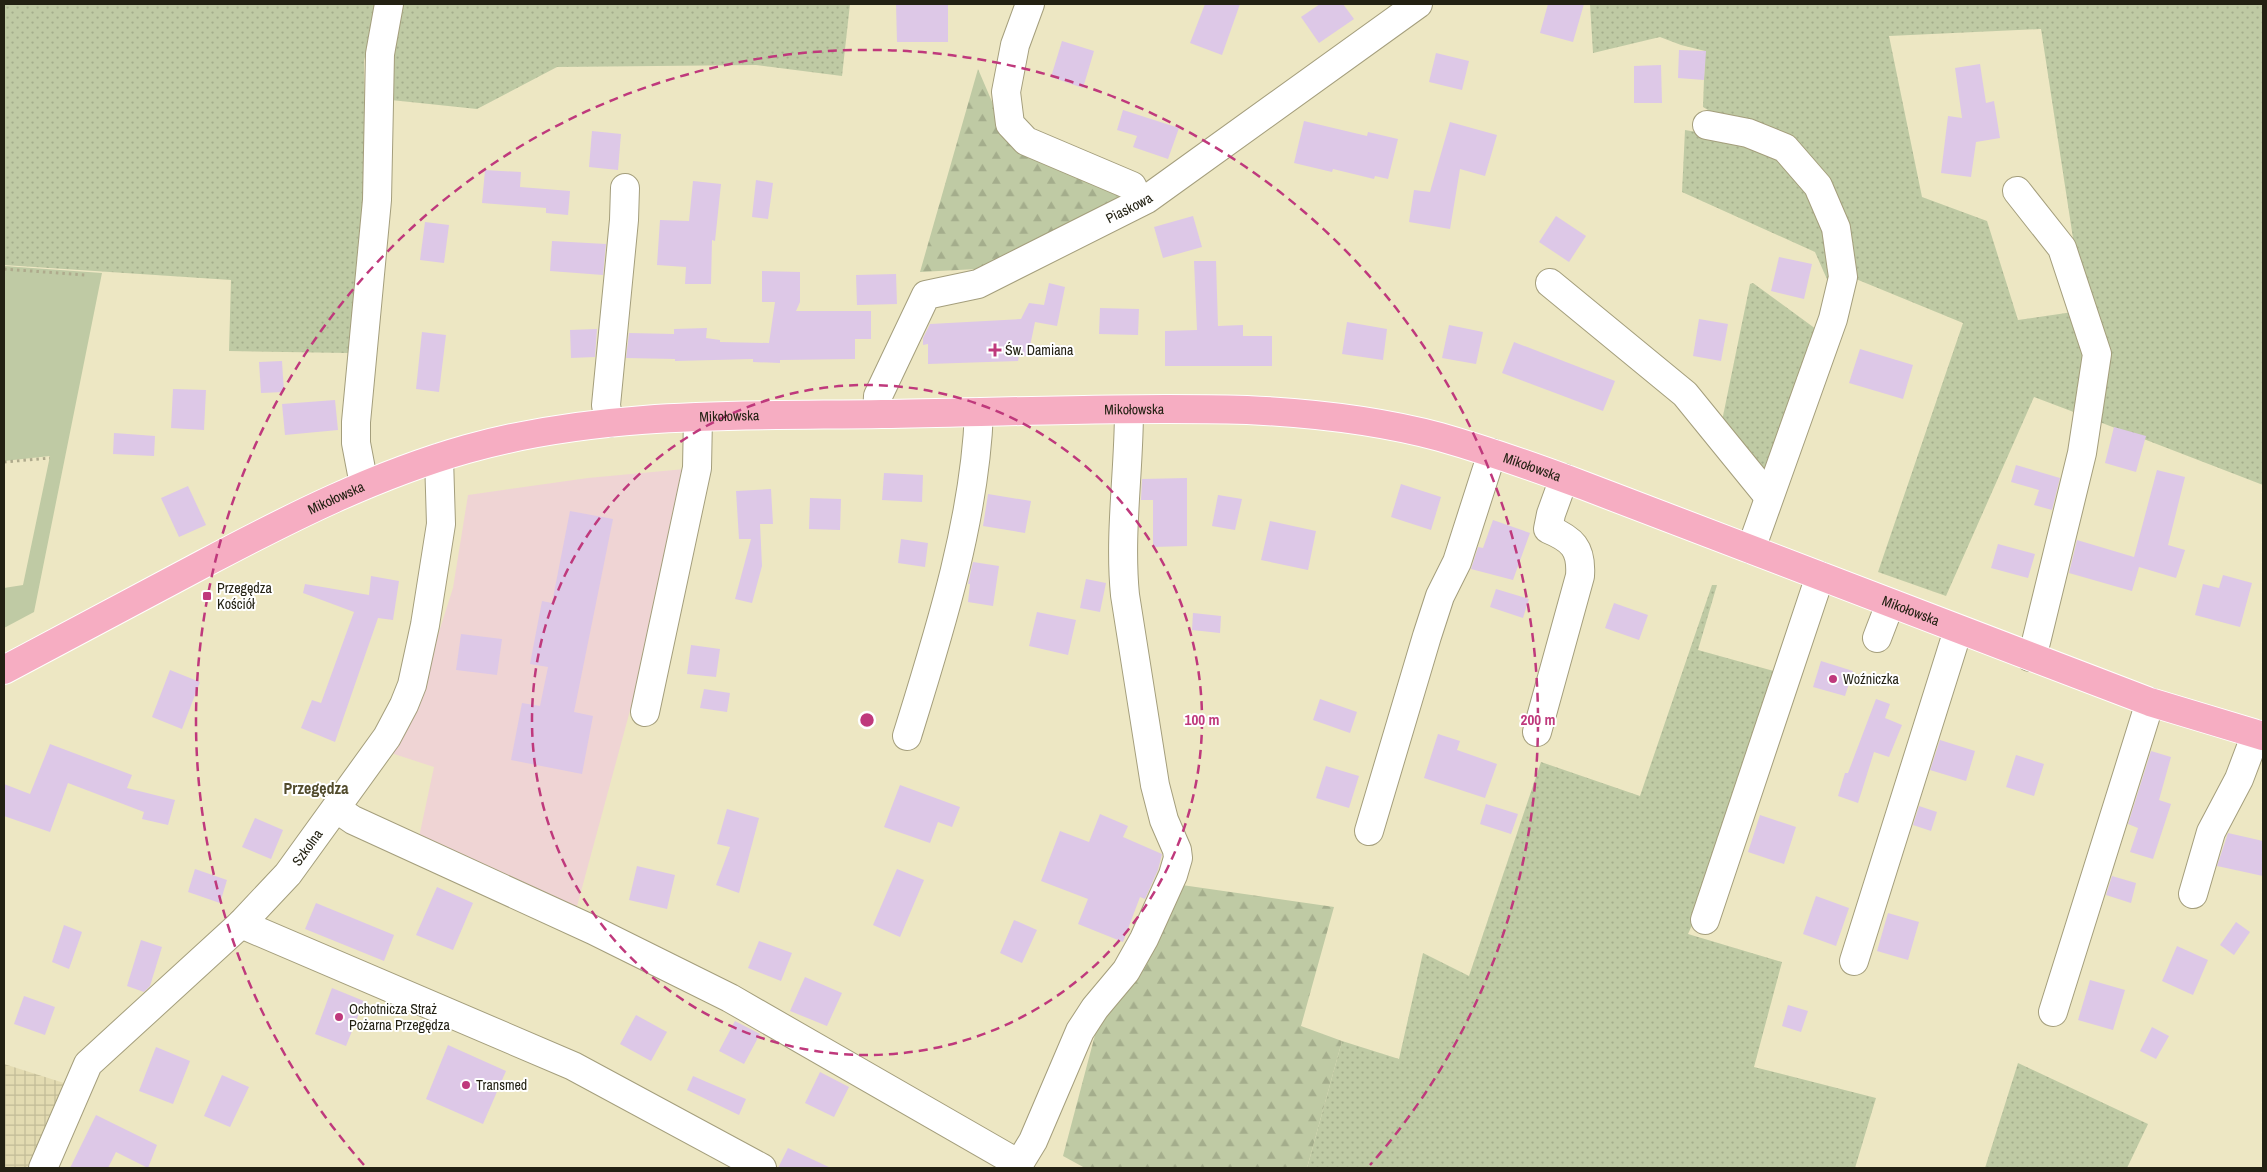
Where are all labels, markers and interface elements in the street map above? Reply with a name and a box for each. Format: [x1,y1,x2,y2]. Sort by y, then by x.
street label: Piaskowa [1103,189,1157,227]
place label: Św. Damiana [1005,341,1074,359]
marker: Św. Damiana [989,344,1001,356]
street label: Mikołowska [1104,400,1165,418]
street label: Mikołowska [699,406,760,426]
street label: Mikołowska [1501,448,1564,486]
street label: Mikołowska [305,477,368,518]
place label: Przegędza Kościół [217,579,272,613]
marker: Przegędza Kościół [201,590,213,602]
street label: Mikołowska [1880,591,1943,630]
place label: Woźniczka [1843,670,1900,688]
marker: Woźniczka [1827,673,1839,685]
text: 100 m [1185,709,1219,730]
text: 200 m [1521,709,1555,730]
centre of rings [858,711,876,729]
district label: Przegędza [284,777,349,799]
street label: Szkolna [288,825,327,869]
place label: Ochotnicza Straż Pożarna Przegędza [349,1000,450,1034]
marker: Ochotnicza Straż Pożarna Przegędza [333,1011,345,1023]
place label: Transmed [476,1076,527,1094]
marker: Transmed [460,1079,472,1091]

